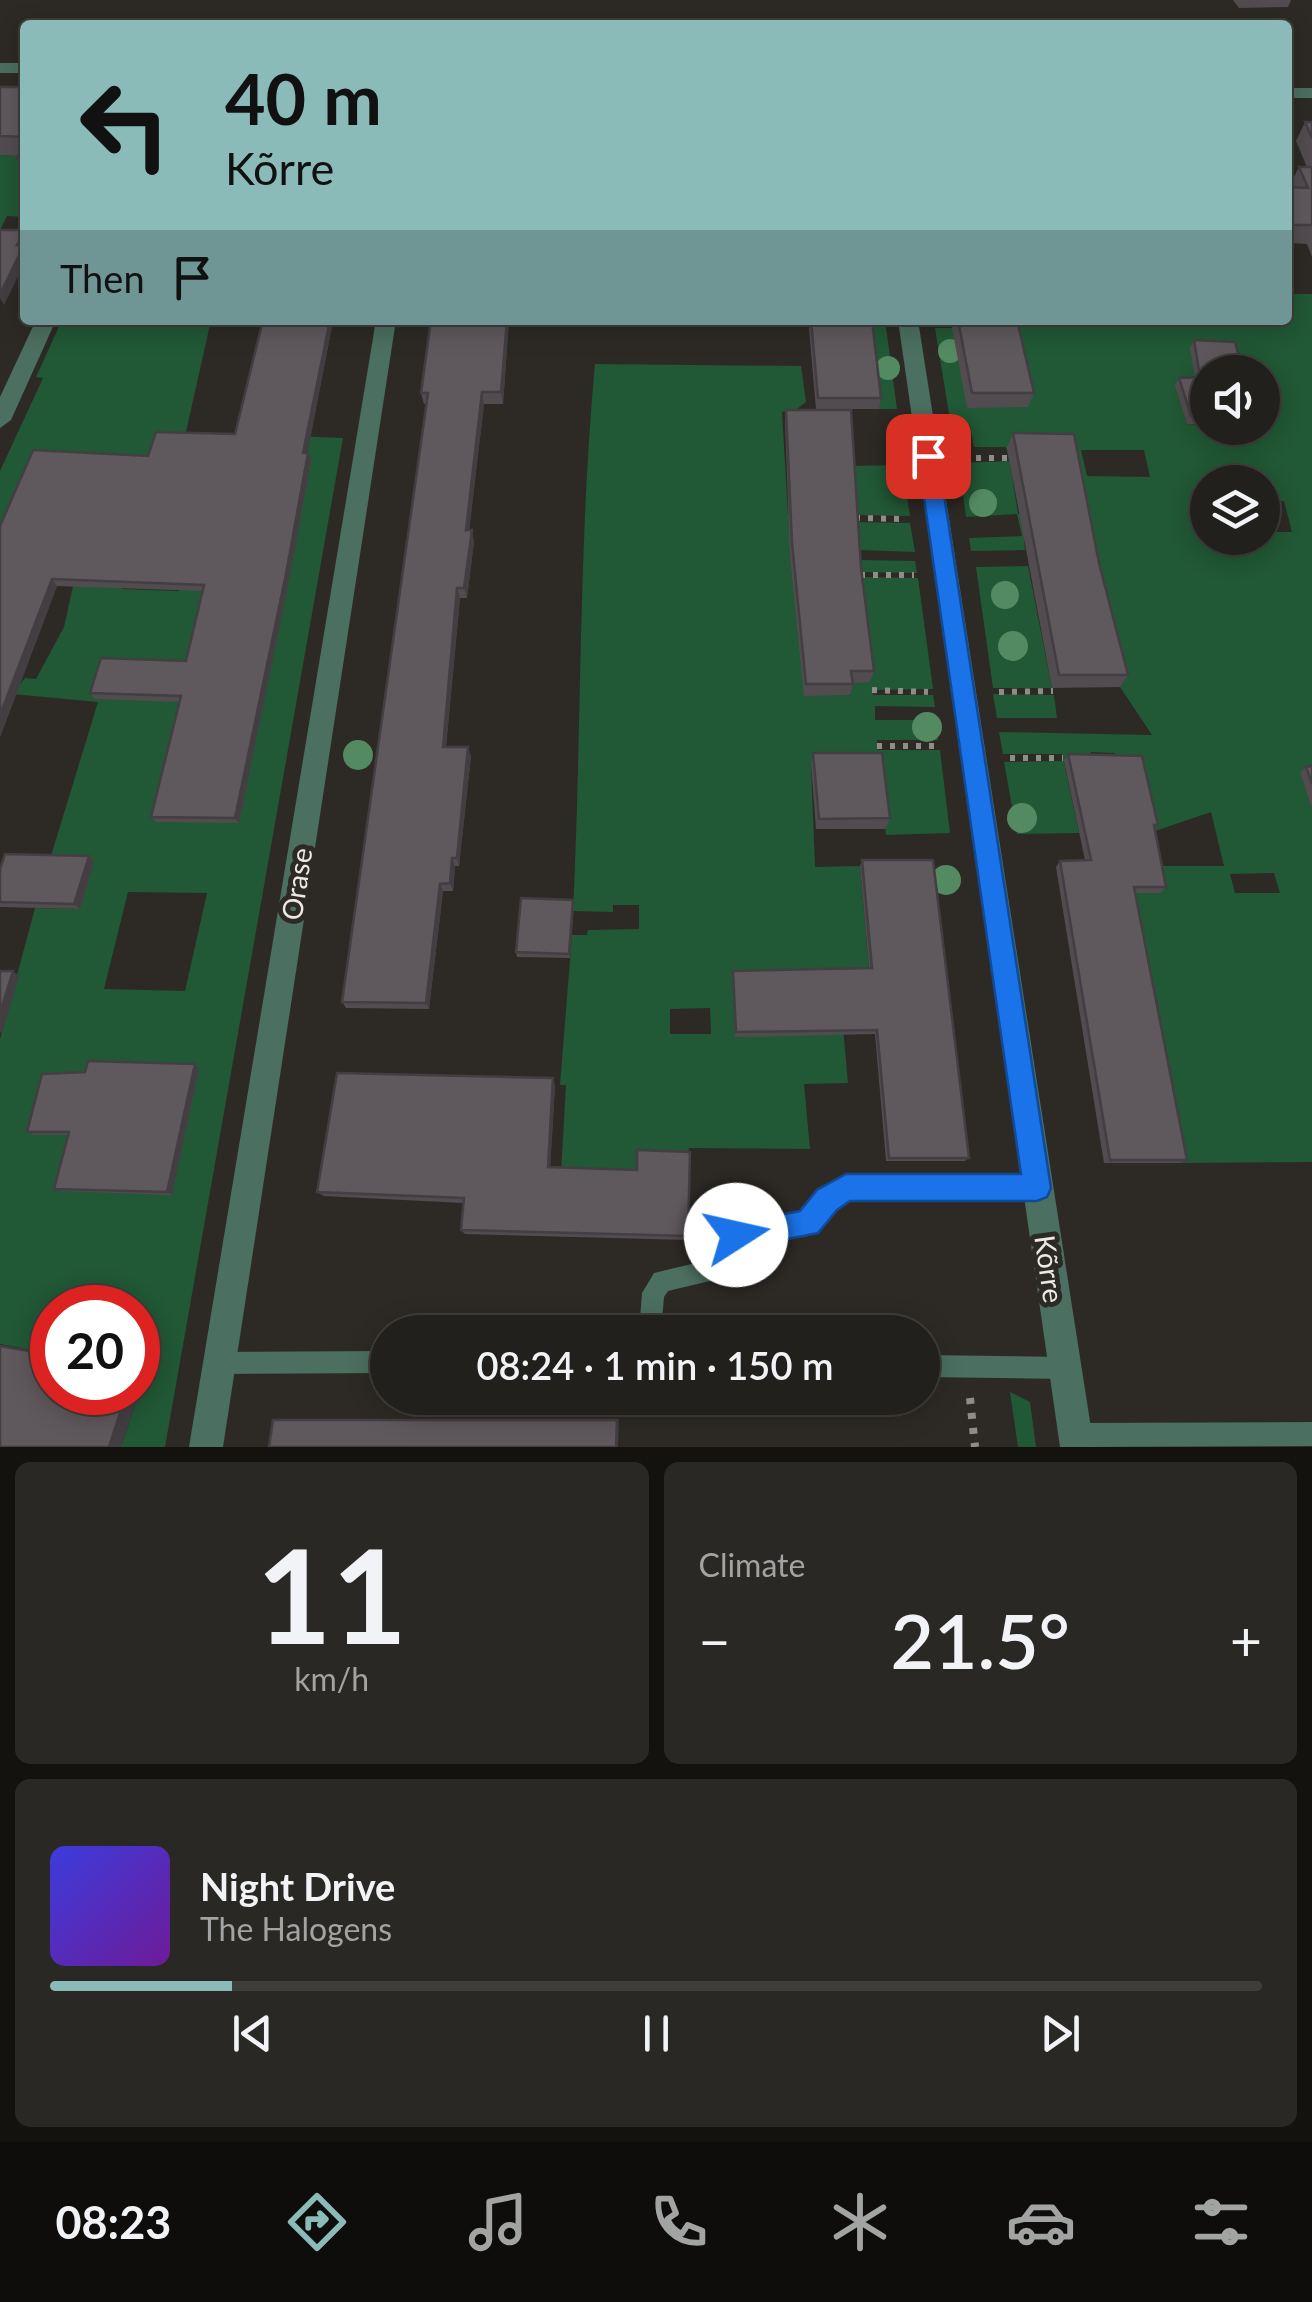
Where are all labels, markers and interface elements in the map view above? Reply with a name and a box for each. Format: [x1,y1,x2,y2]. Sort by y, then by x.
text: 40 m [225,56,382,140]
icon: left [60,60,190,190]
text: Kõrre [225,141,334,195]
icon: arrive [165,250,220,305]
text: Then [60,255,145,301]
map controls [1190,355,1280,555]
button: sound [1190,355,1280,445]
pin [886,414,971,499]
icon: arrive [901,429,956,484]
button: layers [1190,465,1280,555]
street label: Orase [274,845,319,923]
position arrow [684,1183,788,1287]
street label: Kõrre [1028,1233,1072,1305]
speed limit sign: 20 [30,1285,160,1415]
text: 08:24 · 1 min · 150 m [477,1342,833,1388]
text: 11 [256,1516,407,1672]
text: Climate [699,1545,805,1584]
text: 21.5° [891,1595,1070,1685]
text: − [699,1607,730,1673]
text: + [1230,1607,1262,1673]
text: km/h [294,1659,369,1698]
text: Night Drive [200,1863,395,1909]
text: The Halogens [200,1909,392,1948]
icon: previous [225,2006,280,2061]
icon: pause [629,2006,684,2061]
icon: next [1033,2006,1088,2061]
icon: directions [282,2187,352,2257]
icon: music [463,2187,533,2257]
icon: phone [644,2187,714,2257]
icon: climate [825,2187,895,2257]
icon: car [1006,2187,1076,2257]
icon: filters [1186,2187,1256,2257]
text: 08:23 [55,2195,171,2249]

